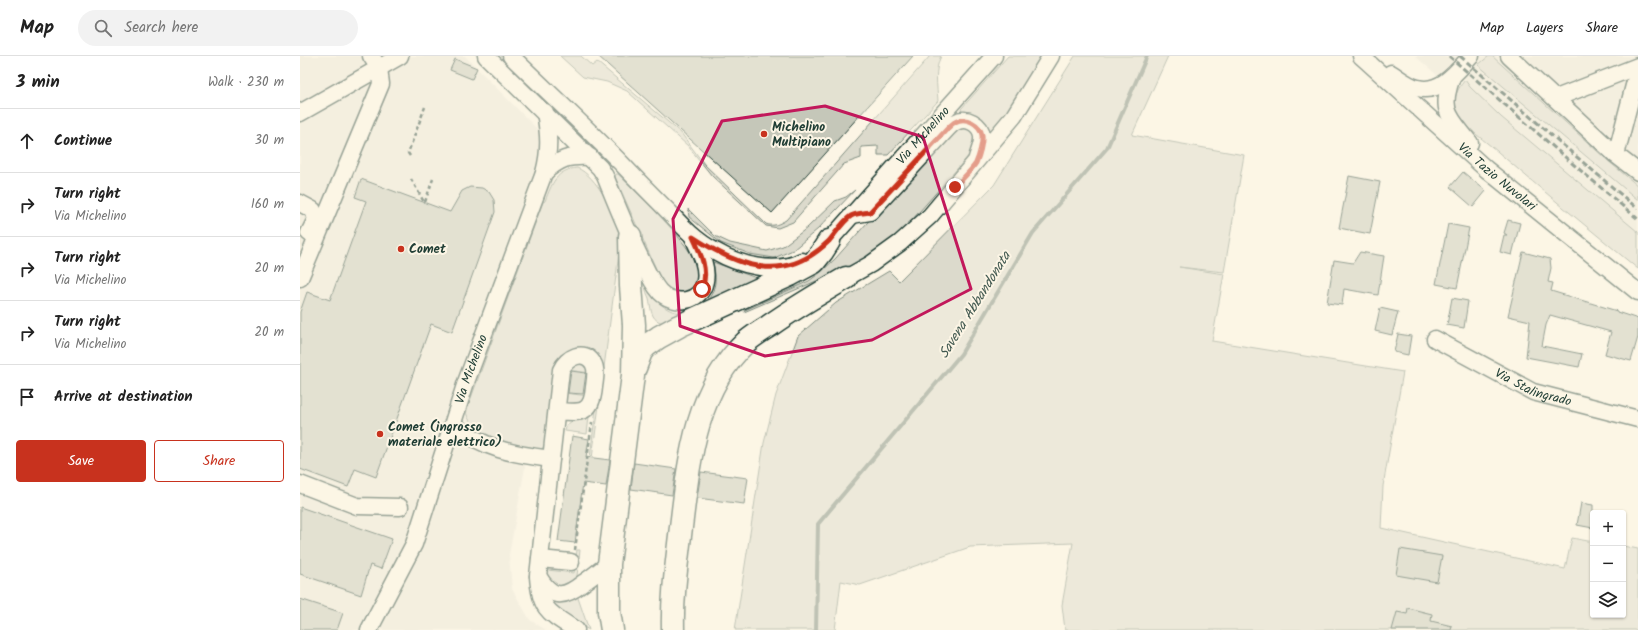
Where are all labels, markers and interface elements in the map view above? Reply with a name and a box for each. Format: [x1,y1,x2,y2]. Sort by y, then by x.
search box [78,10,358,46]
text: Map [20,13,54,43]
text: Search here [124,16,198,40]
icon: search [92,17,114,39]
text: Map [1480,17,1504,39]
text: Layers [1526,17,1564,39]
text: Share [1586,17,1618,39]
text: 3 min [16,69,60,96]
text: Walk · 230 m [208,72,284,93]
street label: Via Michelino [891,101,955,170]
place label: Michelino Multipiano [772,117,831,153]
text: Continue [54,129,112,153]
marker: Michelino Multipiano [759,129,769,139]
icon: ahead [16,130,38,152]
text: 30 m [255,130,284,151]
street label: Via Tazio Nuvolari [1453,138,1542,217]
route end [946,178,964,196]
text: Turn right [54,182,121,206]
icon: right [16,194,38,216]
text: 160 m [251,194,284,215]
text: Via Michelino [54,206,126,227]
place label: Comet [409,239,446,260]
marker: Comet [396,244,406,254]
text: Turn right [54,246,121,270]
water label: Savena Abbandonata [933,246,1018,363]
icon: right [16,258,38,280]
text: 20 m [254,258,284,279]
text: Via Michelino [54,270,126,291]
route start [693,280,711,298]
text: Turn right [54,310,121,334]
icon: right [16,322,38,344]
text: 20 m [254,322,284,343]
street label: Via Michelino [449,331,493,407]
text: Via Michelino [54,334,126,355]
street label: Via Stalingrado [1491,363,1574,412]
text: Arrive at destination [54,385,193,409]
icon: arrive [16,386,38,408]
place label: Comet (ingrosso materiale elettrico) [388,417,502,453]
marker: Comet (ingrosso materiale elettrico) [375,429,385,439]
button: Save [16,440,146,482]
button: Share [154,440,284,482]
map controls [1590,510,1626,618]
button: + [1590,510,1626,546]
button: − [1590,546,1626,582]
button: layers [1590,582,1626,618]

